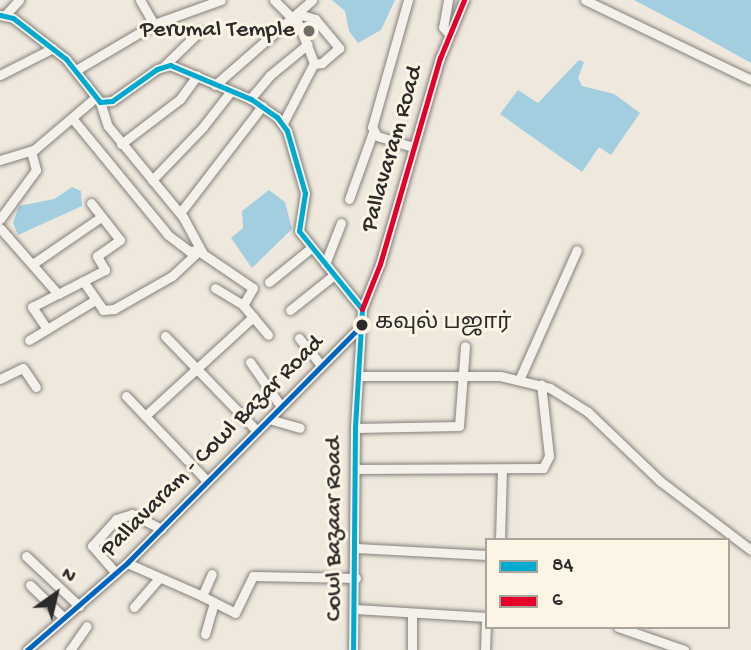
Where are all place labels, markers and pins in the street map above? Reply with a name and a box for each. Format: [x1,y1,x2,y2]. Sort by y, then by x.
place label: Perumal Temple [140,17,295,45]
marker: Perumal Temple [301,23,317,39]
place label: கவுல் பஜார் [375,312,511,338]
marker: கவுல் பஜார் [355,318,369,332]

